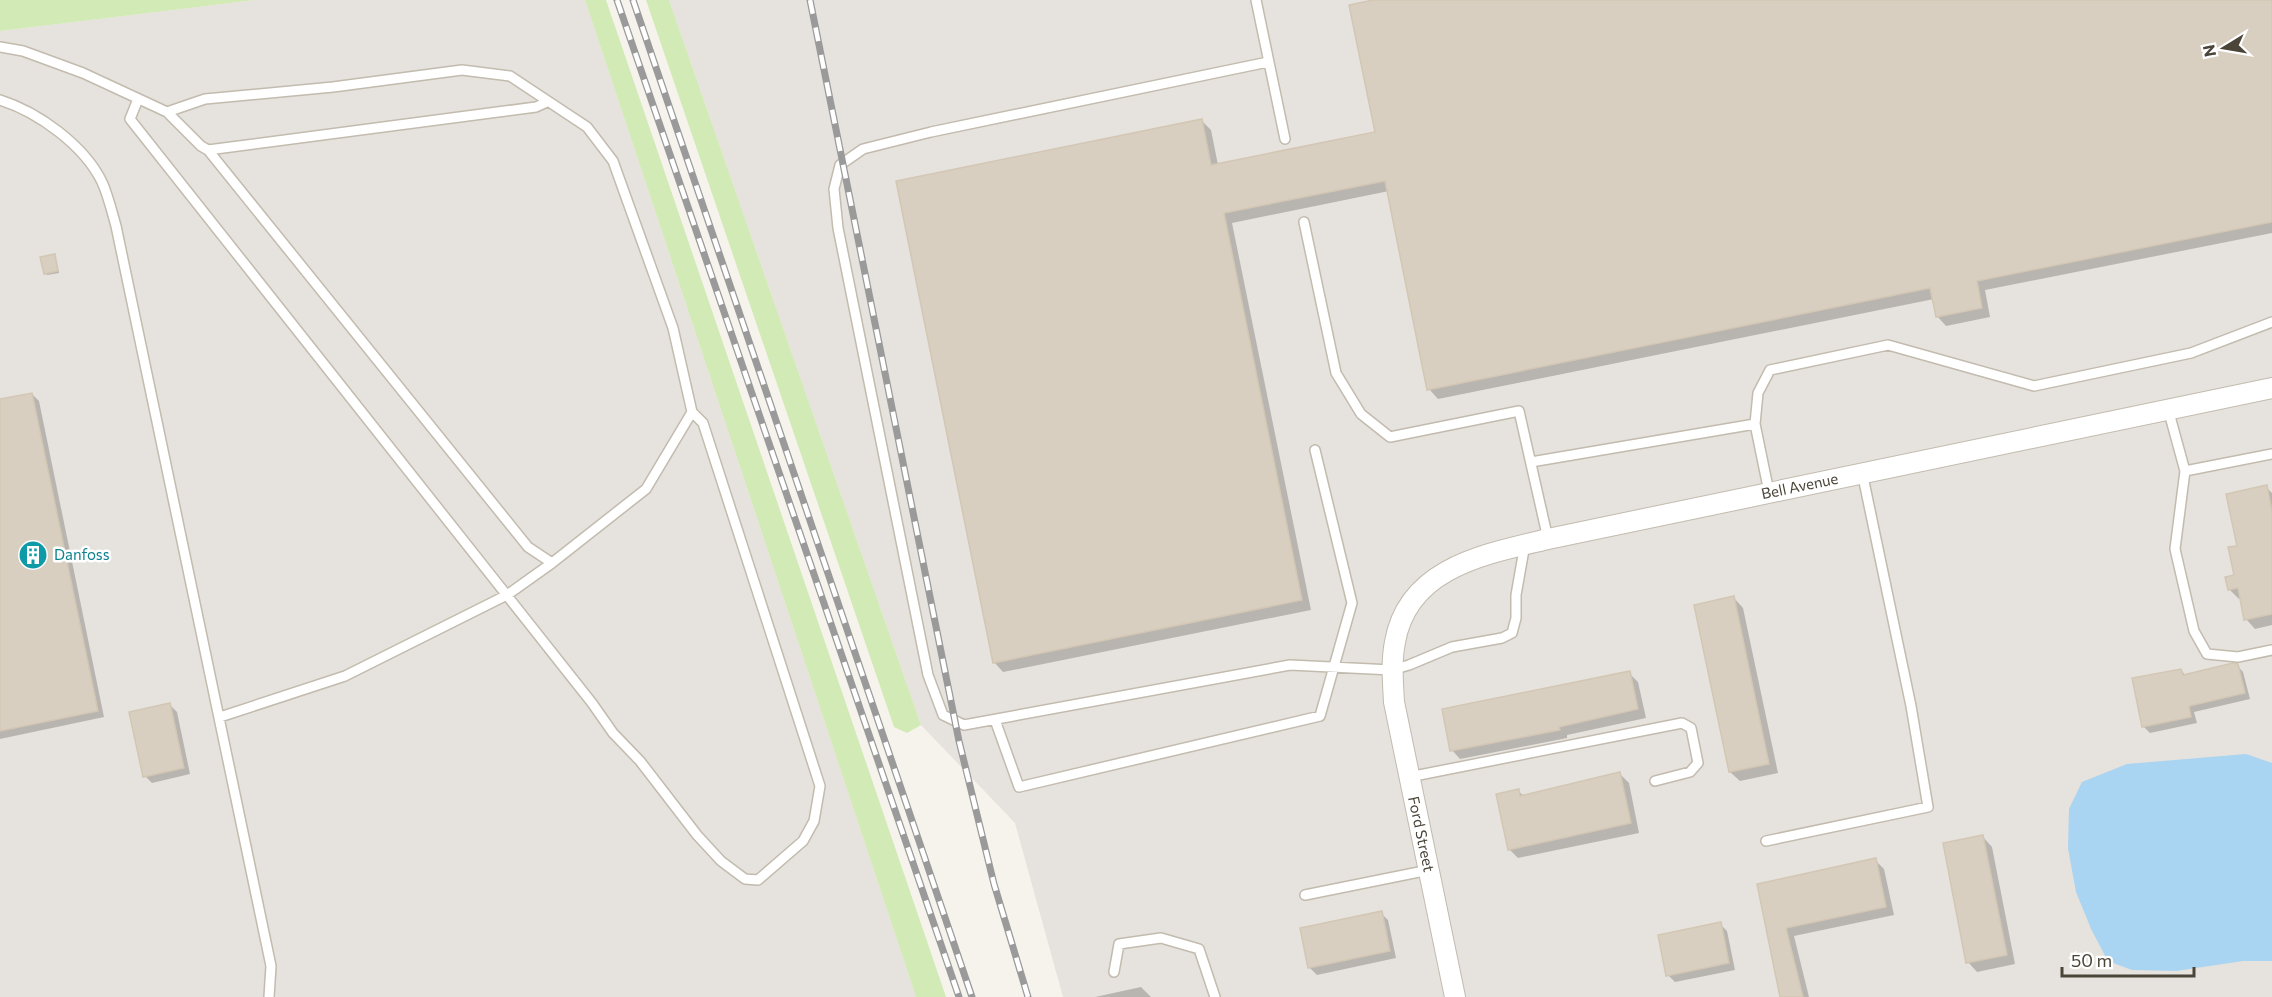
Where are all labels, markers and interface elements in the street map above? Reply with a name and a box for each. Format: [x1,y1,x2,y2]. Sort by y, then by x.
north arrow [2194,18,2254,78]
text: N [2198,43,2219,59]
street label: Bell Avenue [1759,469,1840,502]
building icon: Danfoss [17,539,49,571]
place label: Danfoss [54,545,110,563]
street label: Ford Street [1405,794,1439,873]
scale bar [2062,940,2194,978]
text: 50 m [2071,949,2112,971]

